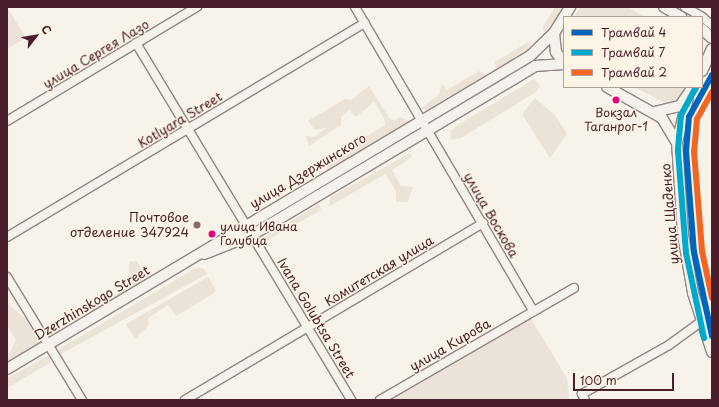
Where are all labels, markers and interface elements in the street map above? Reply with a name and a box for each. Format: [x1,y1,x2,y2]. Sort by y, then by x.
north arrow [16,16,56,56]
street label: улица Сергея Лазо [40,16,152,92]
legend [563,16,703,88]
text: Трамвай 4 [601,23,666,41]
text: Трамвай 7 [601,43,665,61]
text: Трамвай 2 [601,63,667,81]
street label: Kotlyara Street [135,88,225,152]
marker: Вокзал Таганрог-1 [611,95,621,105]
place label: Вокзал Таганрог-1 [584,106,648,134]
street label: улица Дзержинского [247,130,369,212]
street label: улица Щаденко [658,162,682,266]
street label: улица Воскова [460,169,522,261]
place label: Почтовое отделение 347924 [70,210,189,241]
marker: Почтовое отделение 347924 [192,220,202,230]
place label: улица Ивана Голубца [220,220,299,248]
marker: улица Ивана Голубца [207,229,217,239]
street label: Комитетская улица [322,232,436,310]
street label: Ivana Golubtsa Street [274,255,358,381]
street label: Dzerzhinskogo Street [31,262,153,344]
street label: улица Кирова [407,316,493,374]
scale bar [575,365,676,391]
text: 100 m [580,371,617,389]

